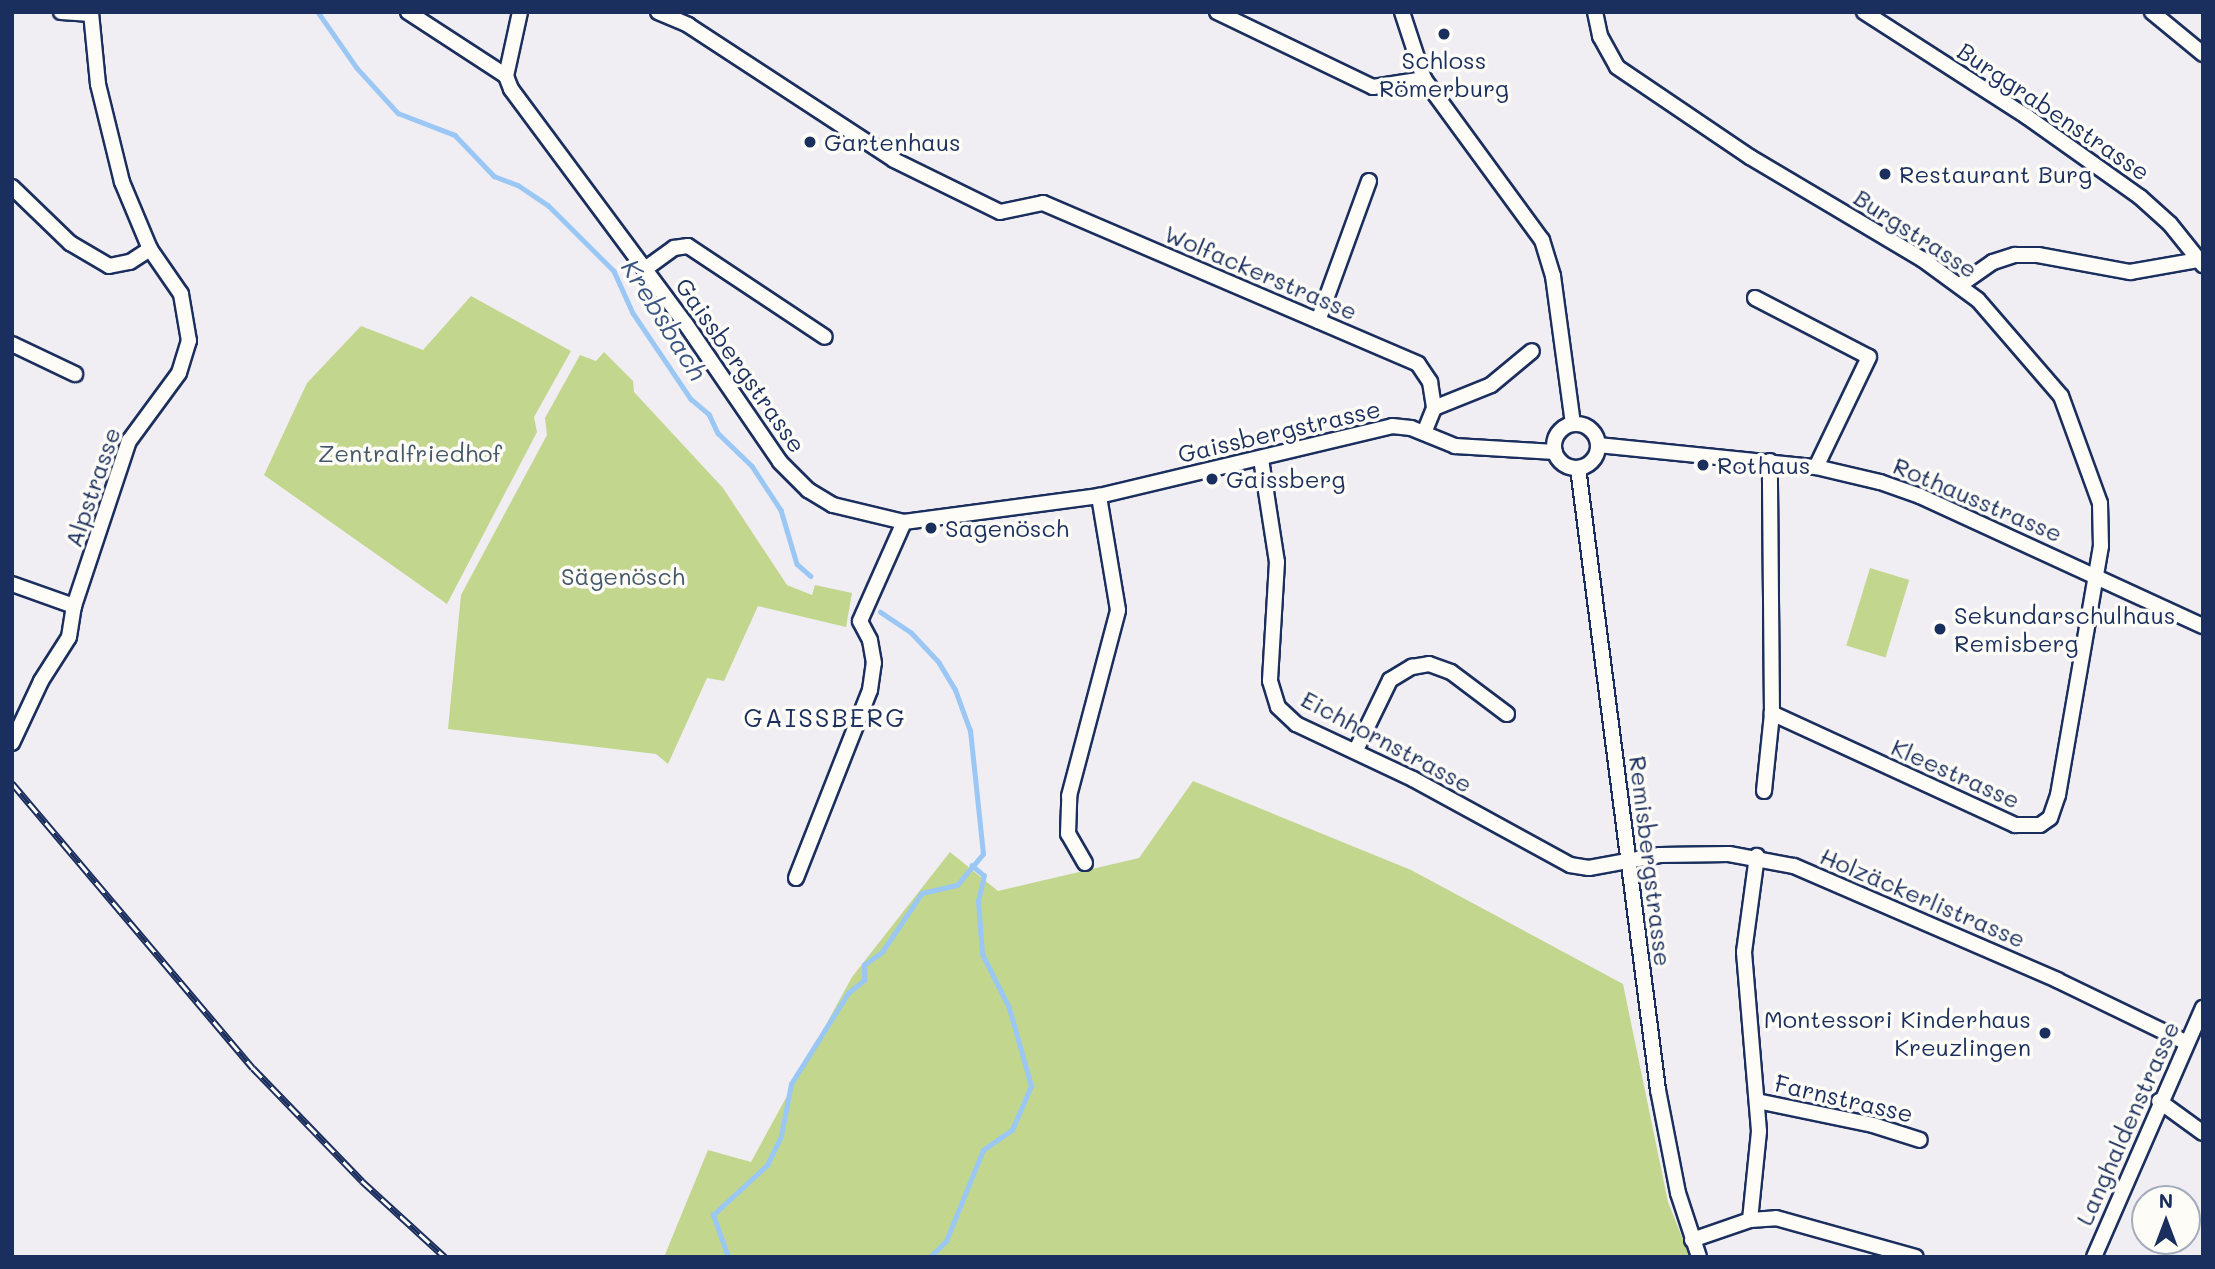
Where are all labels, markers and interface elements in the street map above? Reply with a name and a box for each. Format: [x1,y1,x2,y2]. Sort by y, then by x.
marker: Schloss Römerburg [1436,26,1452,42]
street label: Burggrabenstrasse [1952,36,2156,186]
place label: Schloss Römerburg [1379,46,1509,102]
place label: Gartenhaus [824,128,961,156]
marker: Gartenhaus [802,134,818,150]
place label: Restaurant Burg [1899,160,2092,188]
marker: Restaurant Burg [1877,166,1893,182]
street label: Burgstrasse [1849,182,1983,284]
street label: Wolfackerstrasse [1160,218,1362,326]
water label: Krebsbach [615,254,713,386]
street label: Gaissbergstrasse [670,272,812,458]
street label: Gaissbergstrasse [1175,394,1383,468]
street label: Alpstrasse [58,423,126,551]
park label: Zentralfriedhof [318,439,502,467]
street label: Rothausstrasse [1889,450,2067,548]
place label: Rothaus [1717,451,1810,479]
marker: Rothaus [1695,457,1711,473]
place label: Gaissberg [1226,465,1346,493]
marker: Gaissberg [1204,471,1220,487]
place label: Sagenösch [945,514,1069,542]
marker: Sagenösch [923,520,939,536]
park label: Sägenösch [561,562,685,590]
place label: Sekundarschulhaus Remisberg [1954,601,2175,657]
marker: Sekundarschulhaus Remisberg [1932,621,1948,637]
street label: Eichhornstrasse [1297,684,1477,798]
district label: GAISSBERG [745,702,905,734]
street label: Kleestrasse [1887,732,2025,814]
street label: Remisbergstrasse [1624,754,1678,968]
street label: Holzäckerlistrasse [1816,841,2030,953]
place label: Montessori Kinderhaus Kreuzlingen [1764,1005,2031,1061]
street label: Langhaldenstrasse [2069,1017,2185,1229]
marker: Montessori Kinderhaus Kreuzlingen [2037,1025,2053,1041]
street label: Farnstrasse [1772,1068,1916,1128]
north arrow [2131,1185,2201,1255]
text: N [2159,1188,2173,1213]

